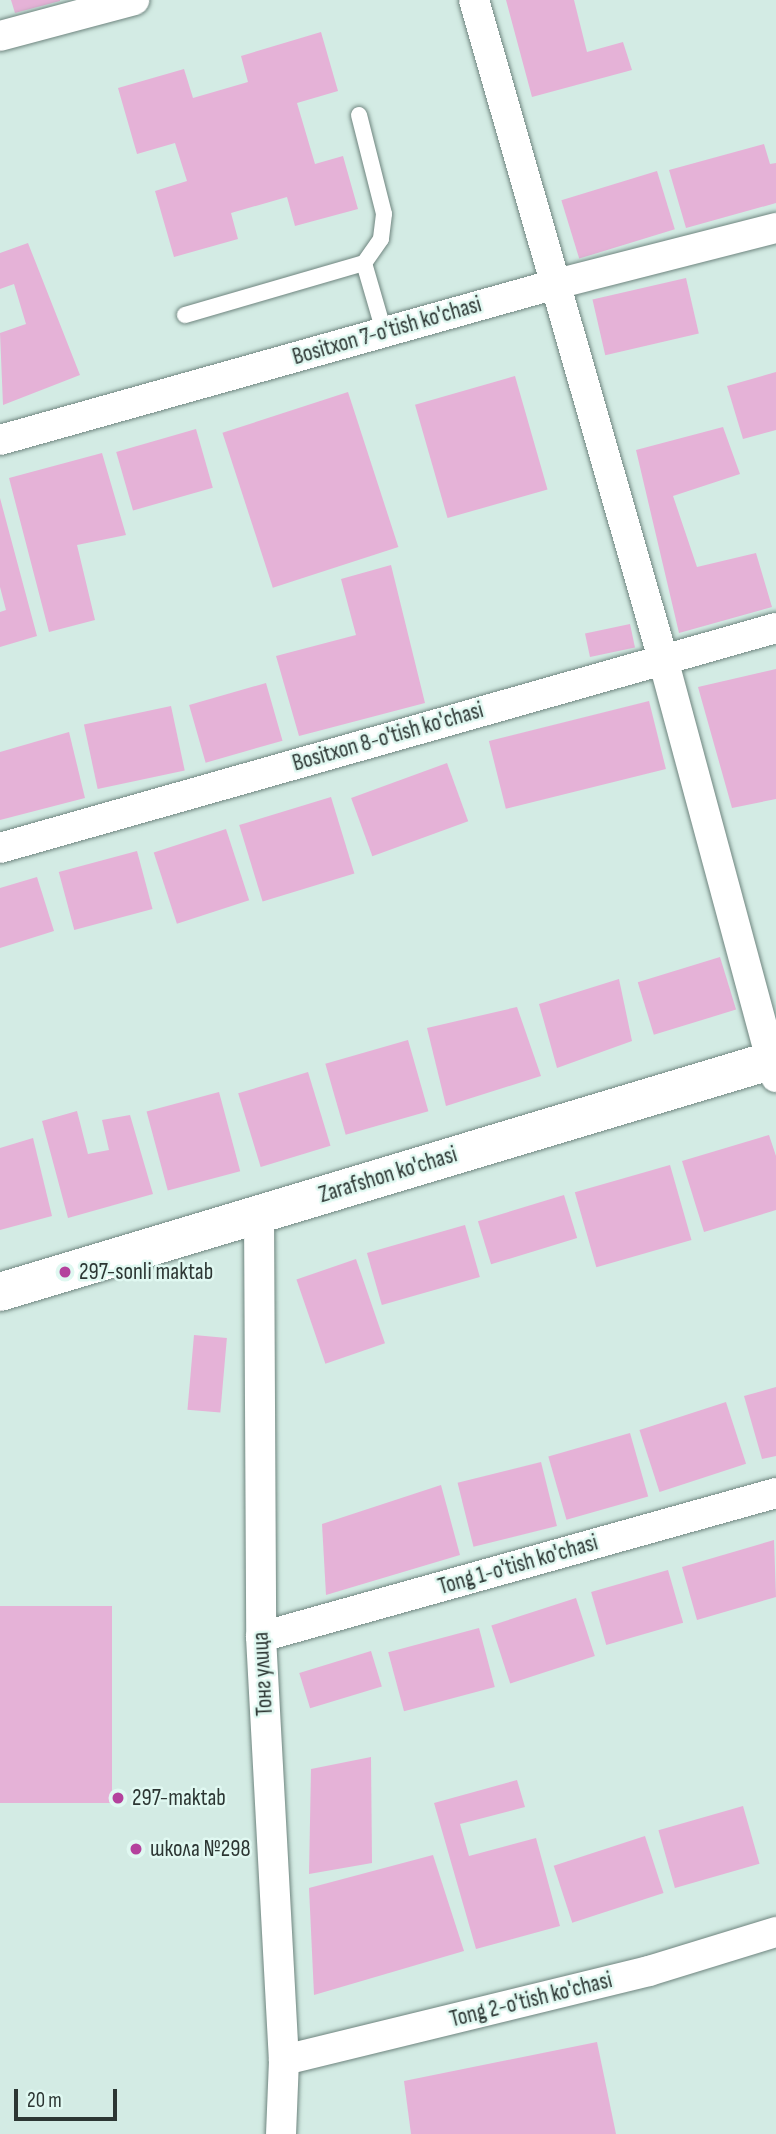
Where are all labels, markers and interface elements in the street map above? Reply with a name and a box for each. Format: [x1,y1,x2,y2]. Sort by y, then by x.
street label: Bositxon 7-o'tish ko'chasi [289,291,485,371]
street label: Bositxon 8-o'tish ko'chasi [289,697,487,777]
street label: Zarafshon ko'chasi [316,1141,460,1209]
place label: 297-sonli maktab [79,1258,213,1286]
marker: 297-sonli maktab [57,1264,73,1280]
street label: Tong 1-o'tish ko'chasi [435,1529,601,1601]
street label: Тонг улица [247,1631,279,1717]
place label: 297-maktab [132,1784,226,1812]
marker: 297-maktab [110,1790,126,1806]
place label: школа №298 [150,1835,251,1863]
marker: школа №298 [128,1841,144,1857]
street label: Tong 2-o'tish ko'chasi [447,1967,615,2033]
scale bar [18,2074,121,2118]
text: 20 m [27,2088,62,2113]

